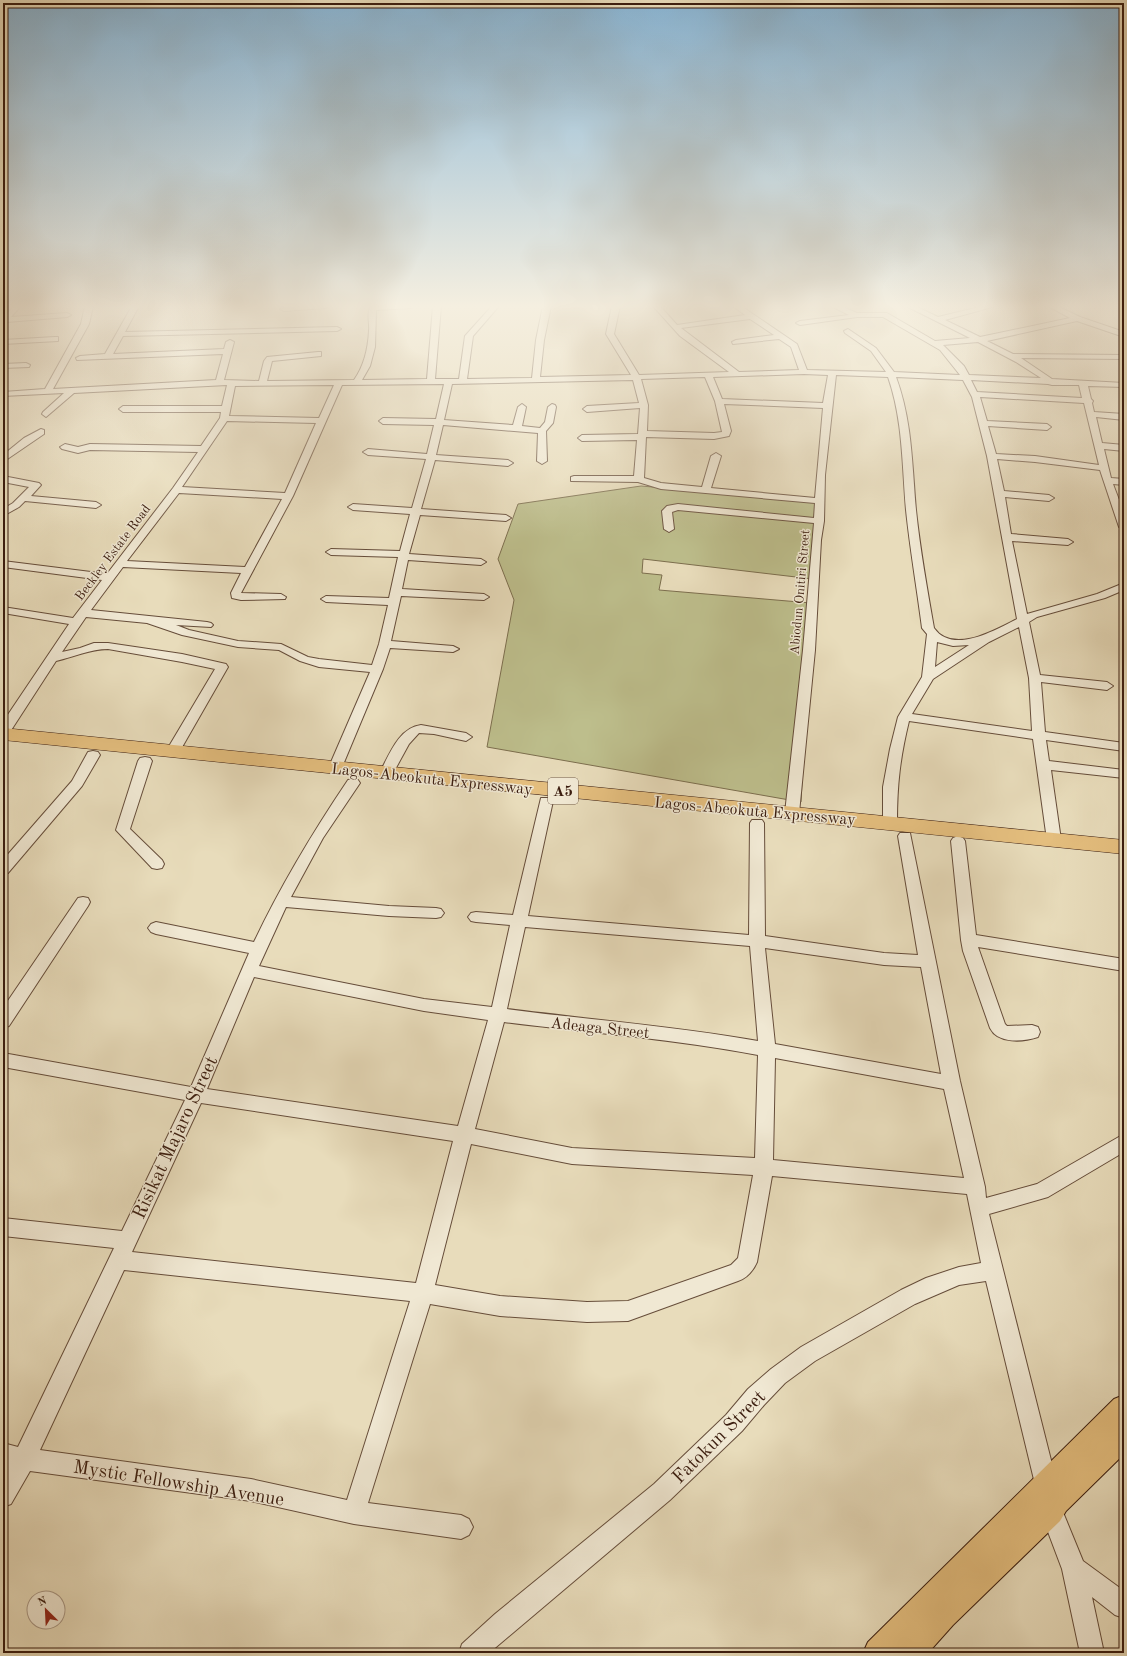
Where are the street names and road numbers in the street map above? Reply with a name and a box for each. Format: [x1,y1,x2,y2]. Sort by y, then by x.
street label: Beckley Estate Road [73,502,153,603]
street label: Abiodun Onitiri Street [789,529,812,655]
street label: Lagos-Abeokuta Expressway [330,761,534,799]
road number: A5 [548,778,578,804]
street label: Lagos-Abeokuta Expressway [653,795,857,829]
street label: Adeaga Street [550,1016,650,1042]
street label: Risikat Majaro Street [130,1054,222,1222]
street label: Fatokun Street [670,1388,770,1488]
street label: Mystic Fellowship Avenue [72,1458,285,1511]

